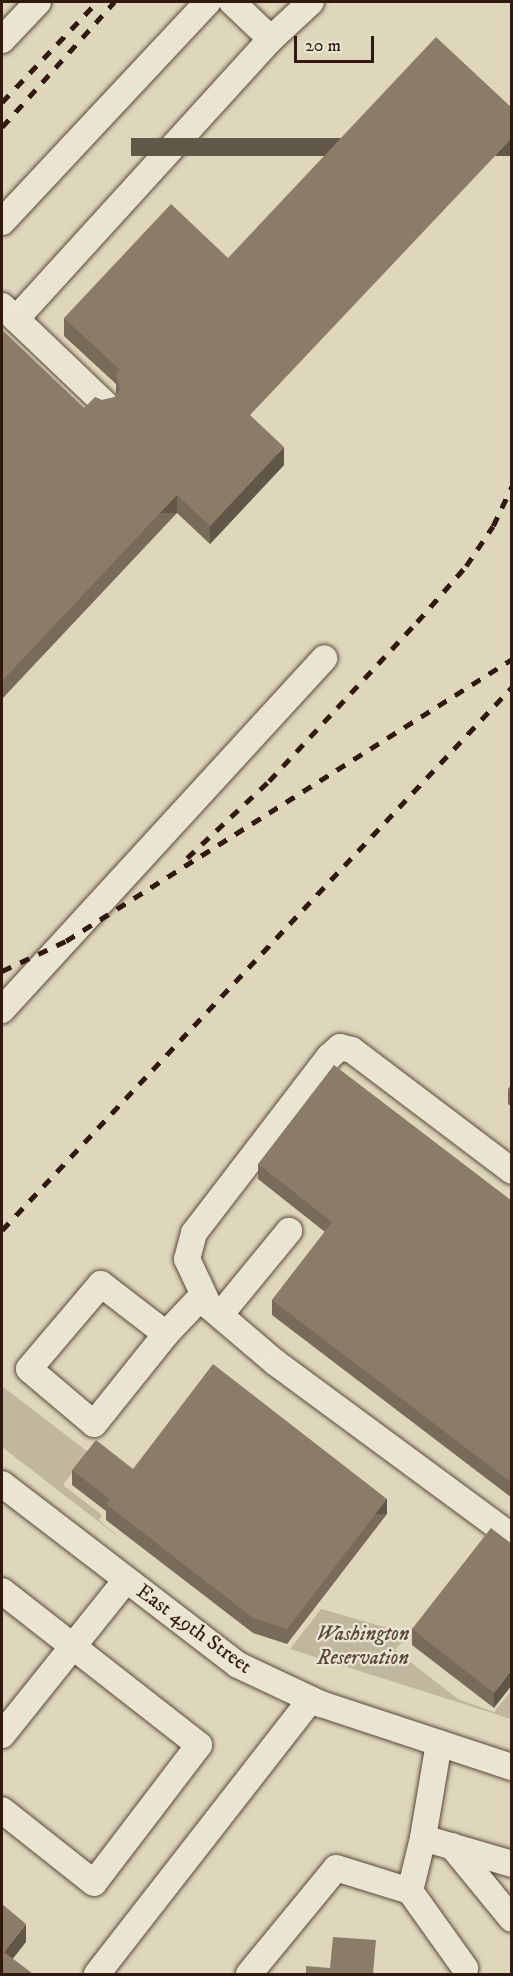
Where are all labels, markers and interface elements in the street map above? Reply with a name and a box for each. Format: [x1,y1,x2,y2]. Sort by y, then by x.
scale bar [297,24,376,62]
text: 20 m [305,35,341,57]
street label: East 49th Street [131,1579,257,1679]
park label: Washington Reservation [316,1621,410,1671]

